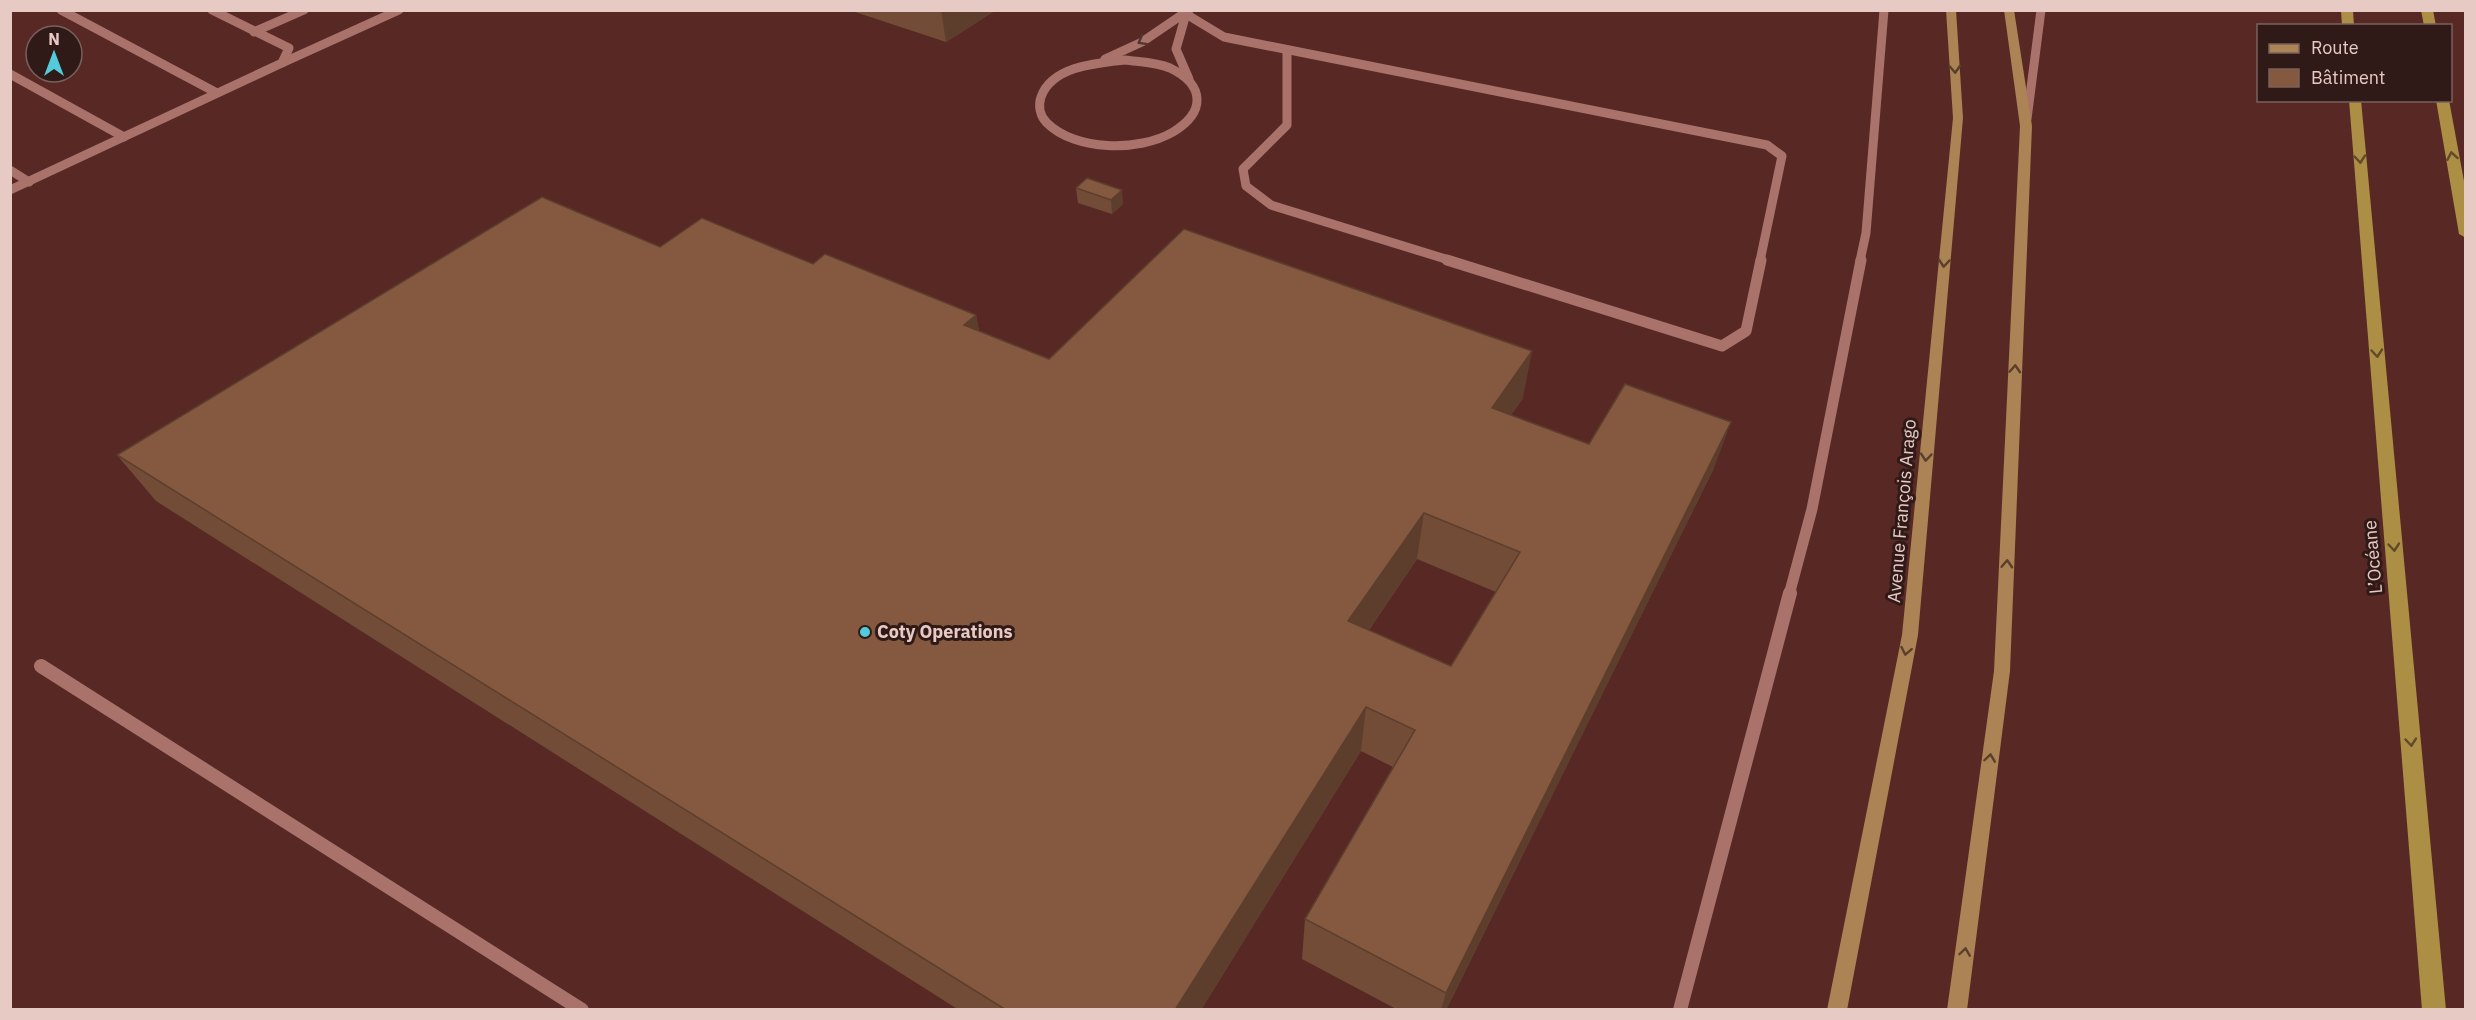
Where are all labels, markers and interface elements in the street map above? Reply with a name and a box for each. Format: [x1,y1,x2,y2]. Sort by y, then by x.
north arrow [24,24,84,84]
legend [2257,24,2452,102]
text: N [48,29,60,49]
one-way arrow [1138,34,1149,45]
text: Route [2311,36,2359,59]
one-way arrow [1948,64,1961,73]
text: Bâtiment [2311,66,2385,89]
one-way arrow [2446,151,2459,161]
one-way arrow [2353,154,2366,163]
one-way arrow [1938,259,1951,268]
one-way arrow [2370,349,2383,358]
one-way arrow [2009,365,2022,374]
street label: Avenue François Arago [1882,418,1921,604]
one-way arrow [1920,453,1933,462]
street label: L’Océane [2358,519,2387,595]
one-way arrow [2387,543,2400,552]
one-way arrow [2000,560,2013,569]
place label: Coty Operations [877,620,1013,643]
marker: Coty Operations [858,625,872,639]
one-way arrow [1900,646,1913,656]
one-way arrow [2404,737,2417,746]
one-way arrow [1984,754,1996,763]
one-way arrow [1958,947,1970,956]

